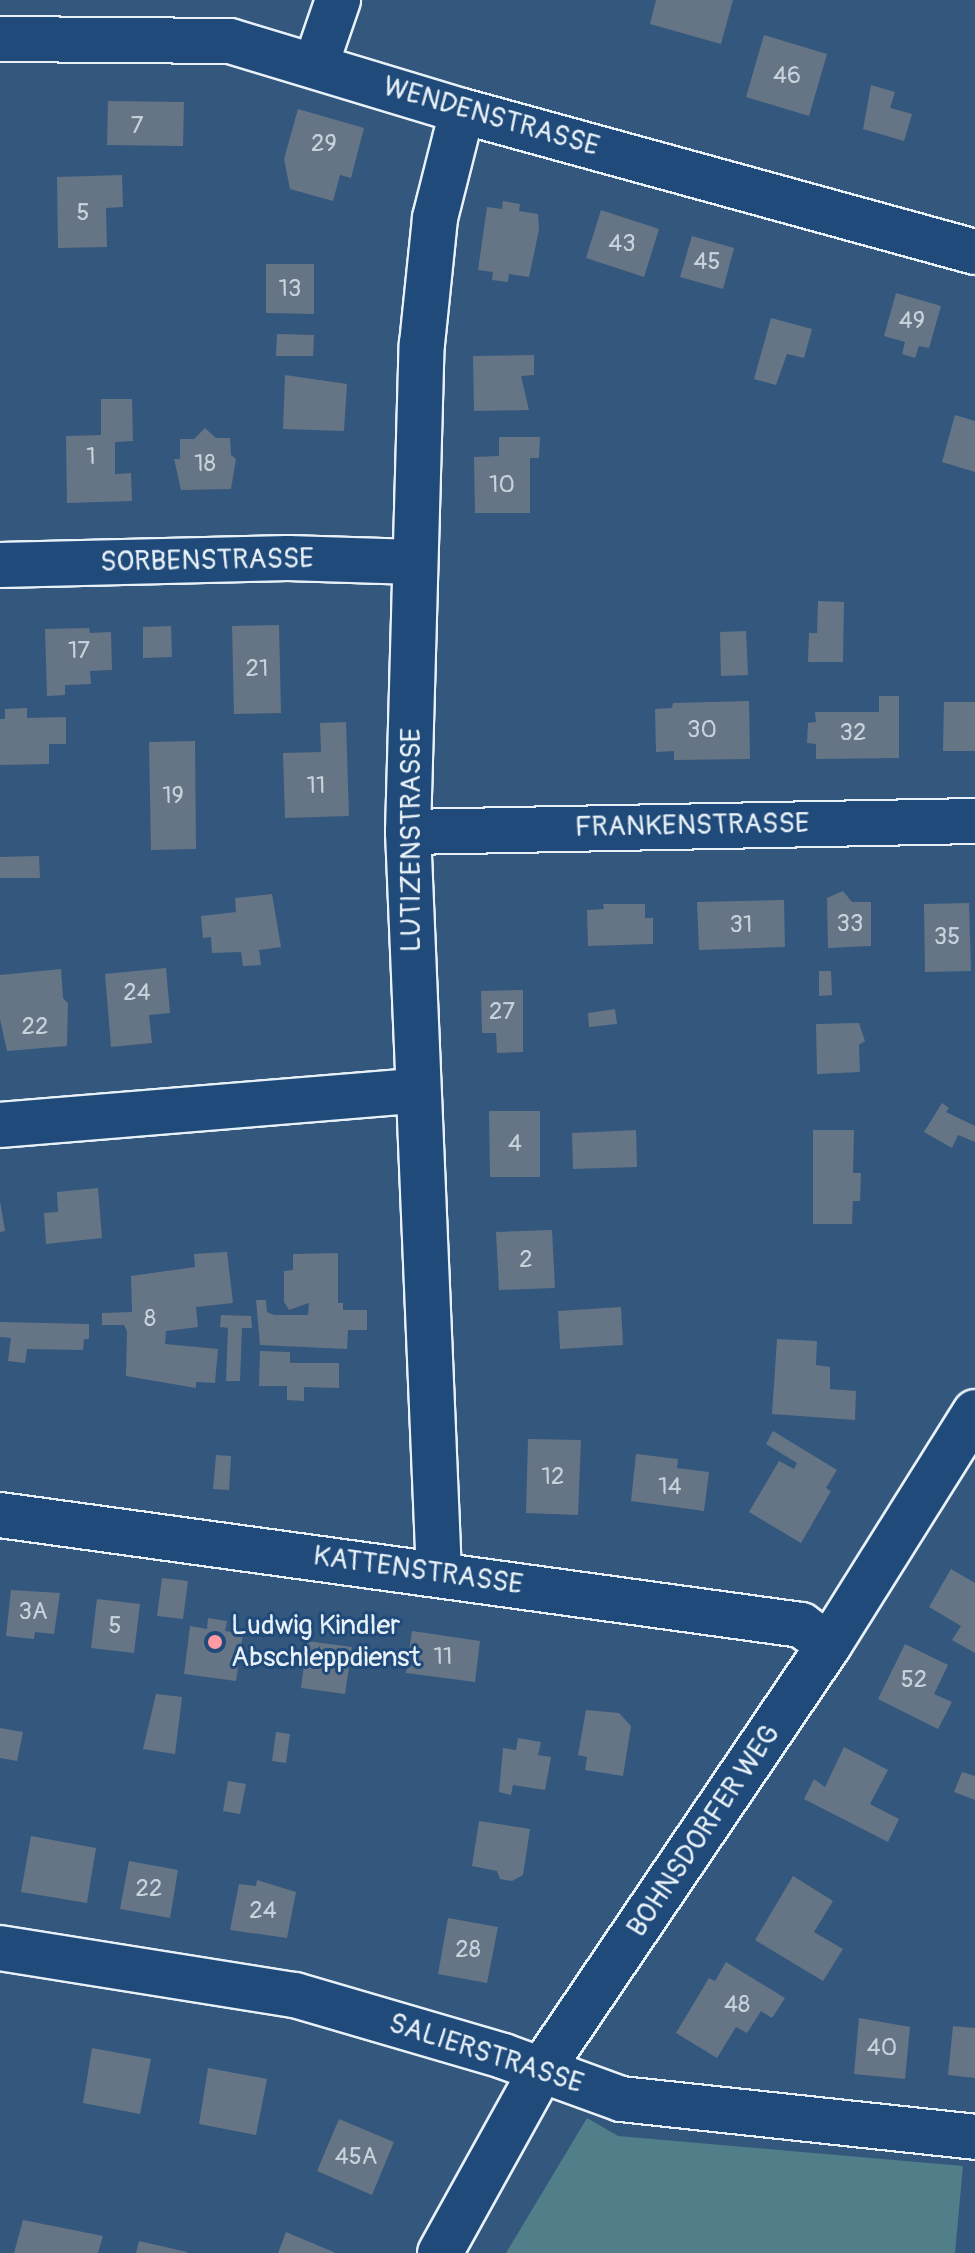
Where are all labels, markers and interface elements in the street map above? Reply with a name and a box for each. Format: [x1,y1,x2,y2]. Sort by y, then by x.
house number: 46 [773,62,801,90]
street label: WENDENSTRASSE [379,70,603,164]
house number: 7 [131,112,143,140]
house number: 29 [311,130,337,158]
house number: 5 [76,199,90,227]
house number: 43 [608,230,636,258]
house number: 45 [694,248,720,276]
house number: 13 [279,275,301,303]
house number: 49 [899,307,925,335]
house number: 1 [86,443,96,471]
house number: 18 [194,450,216,478]
house number: 10 [489,471,515,499]
street label: SORBENSTRASSE [100,542,314,580]
house number: 17 [68,637,90,665]
house number: 21 [246,655,268,683]
house number: 30 [687,716,717,744]
house number: 32 [840,719,866,747]
street label: LUTIZENSTRASSE [395,728,429,952]
house number: 11 [307,772,325,800]
house number: 19 [162,782,184,810]
street label: FRANKENSTRASSE [574,807,810,845]
house number: 33 [837,910,863,938]
house number: 31 [730,911,752,939]
house number: 35 [934,923,960,951]
house number: 24 [123,979,151,1007]
house number: 27 [489,998,515,1026]
house number: 22 [22,1013,48,1041]
house number: 4 [508,1130,522,1158]
house number: 2 [519,1246,533,1274]
house number: 8 [144,1305,156,1333]
house number: 12 [542,1463,564,1491]
house number: 14 [658,1473,682,1501]
street label: KATTENSTRASSE [311,1540,525,1602]
house number: 3A [19,1598,47,1626]
place label: Ludwig Kindler Abschleppdienst [231,1609,421,1675]
house number: 5 [108,1612,122,1640]
marker: Ludwig Kindler Abschleppdienst [206,1633,224,1651]
house number: 11 [434,1643,452,1671]
house number: 52 [901,1666,927,1694]
street label: BOHNSDORFER WEG [620,1718,788,1944]
house number: 22 [136,1875,162,1903]
house number: 24 [249,1897,277,1925]
house number: 28 [455,1936,481,1964]
house number: 48 [724,1991,750,2019]
street label: SALIERSTRASSE [385,2007,587,2101]
house number: 40 [867,2034,897,2062]
house number: 45A [335,2143,377,2171]

